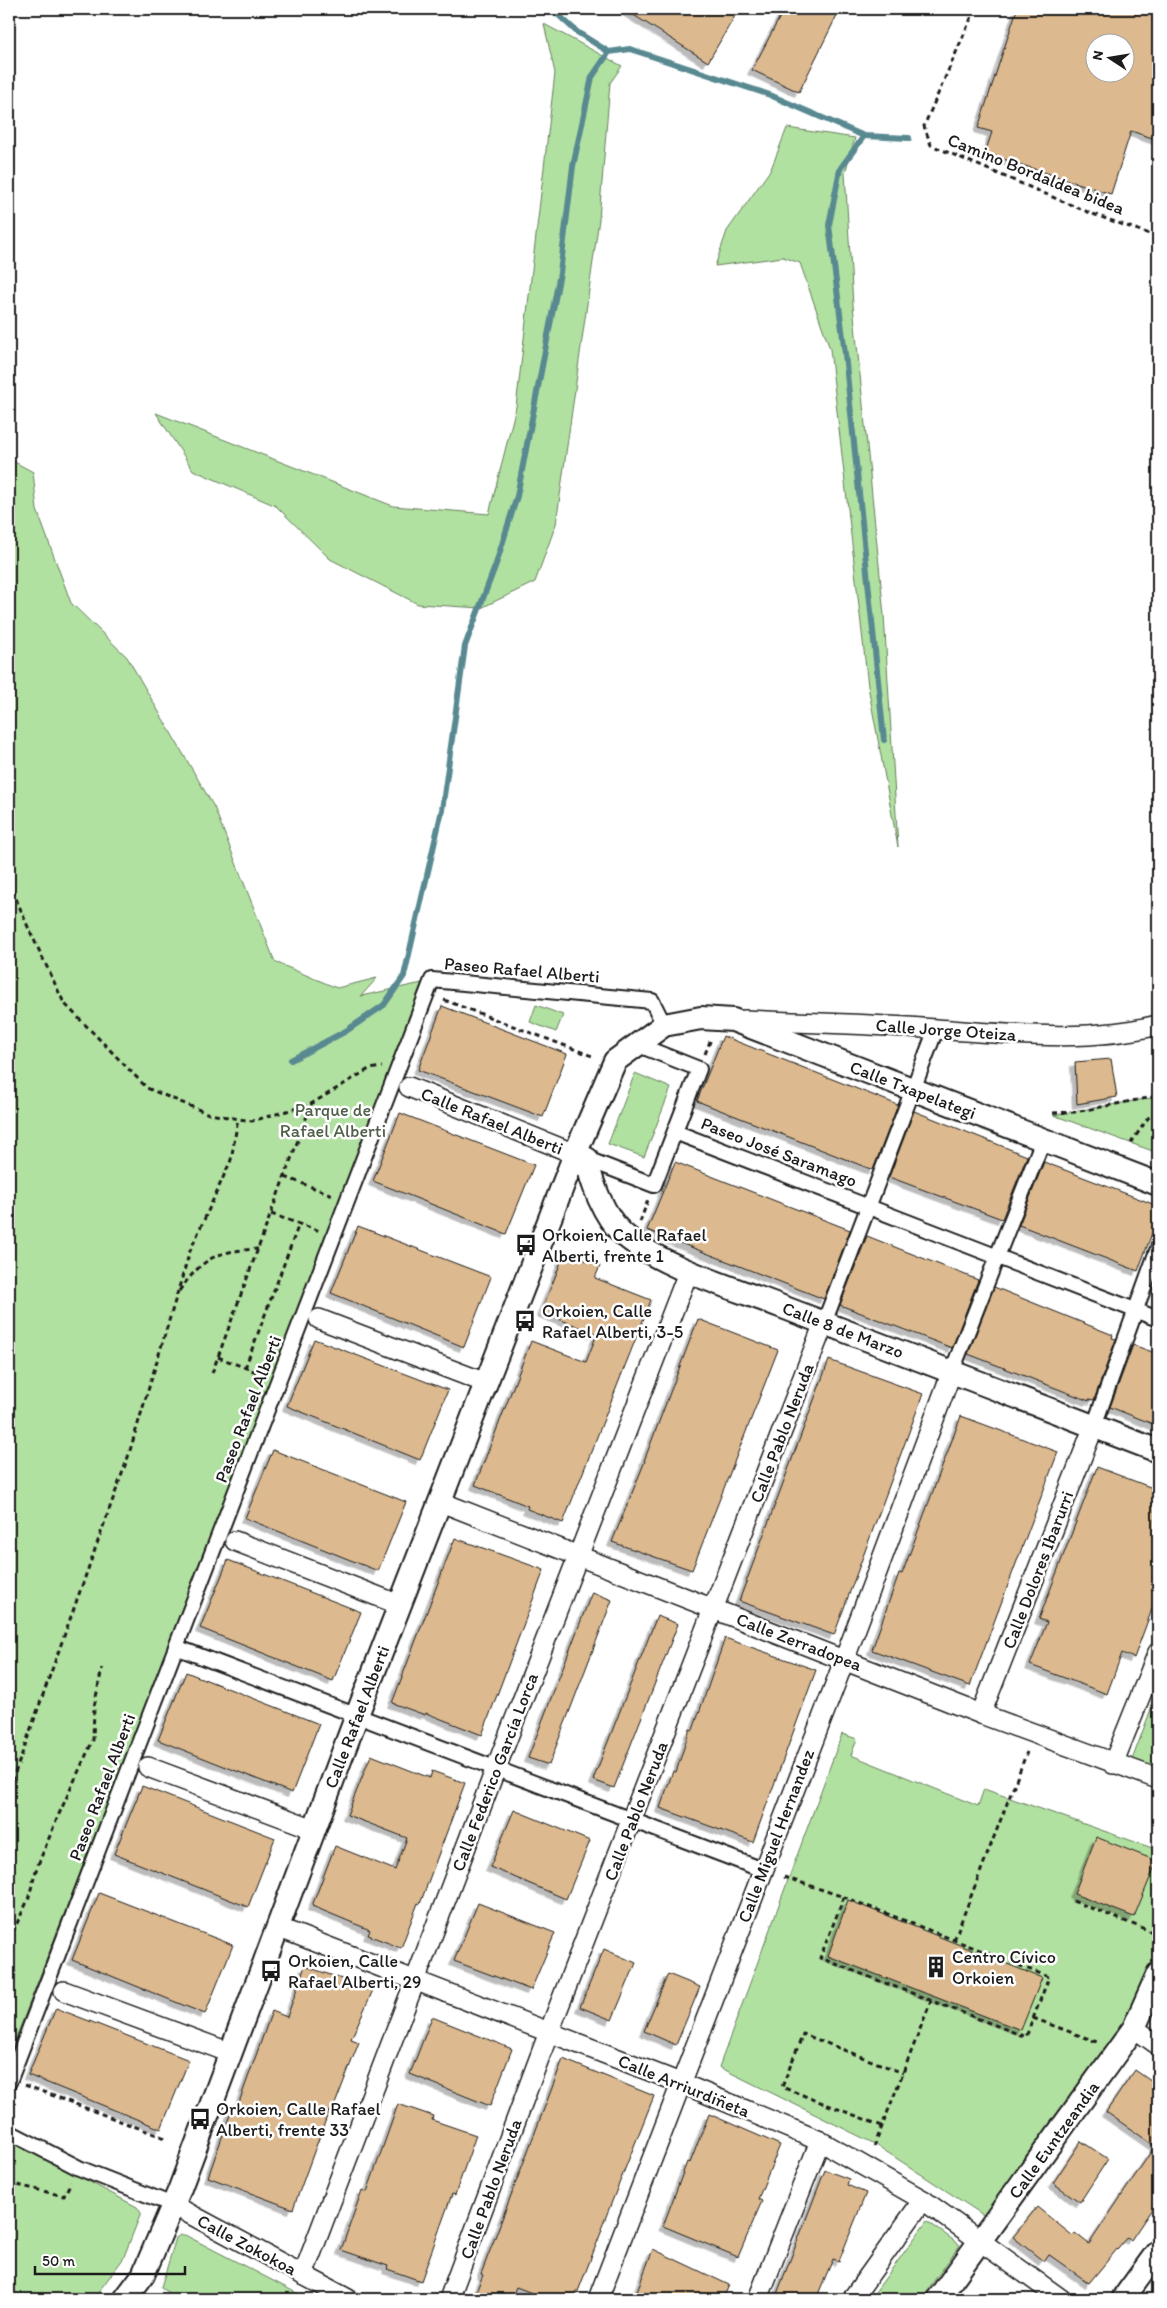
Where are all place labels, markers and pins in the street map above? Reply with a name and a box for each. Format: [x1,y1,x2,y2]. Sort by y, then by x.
place label: Orkoien, Calle Rafael Alberti, frente 1 [542,1224,706,1267]
bus stop icon: Orkoien, Calle Rafael Alberti, frente 1 [513,1232,539,1258]
place label: Orkoien, Calle Rafael Alberti, 3-5 [542,1300,683,1343]
bus stop icon: Orkoien, Calle Rafael Alberti, 3-5 [512,1308,538,1334]
place label: Centro Cívico Orkoien [952,1946,1056,1989]
place label: Orkoien, Calle Rafael Alberti, 29 [288,1950,422,1993]
building icon: Centro Cívico Orkoien [923,1954,949,1980]
bus stop icon: Orkoien, Calle Rafael Alberti, 29 [258,1958,284,1984]
place label: Orkoien, Calle Rafael Alberti, frente 33 [216,2098,380,2141]
bus stop icon: Orkoien, Calle Rafael Alberti, frente 33 [187,2106,213,2132]

